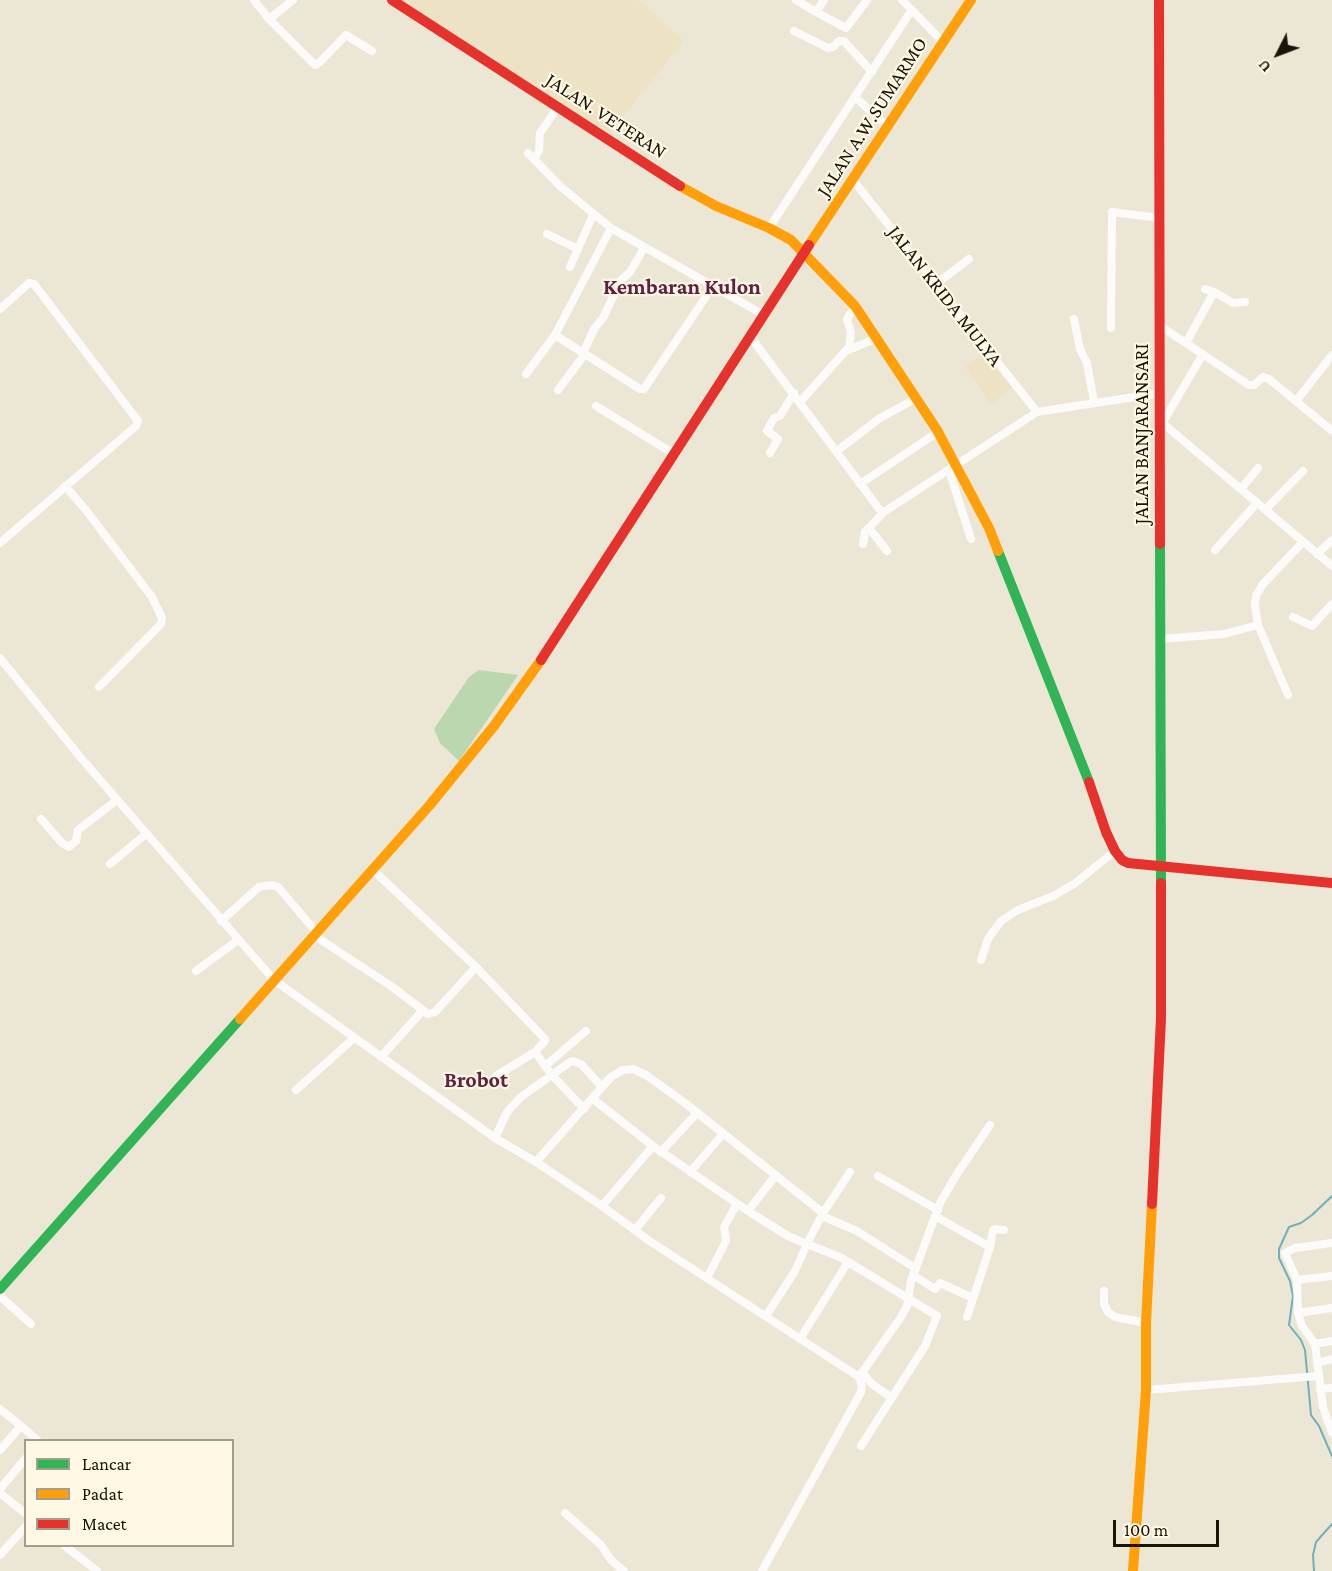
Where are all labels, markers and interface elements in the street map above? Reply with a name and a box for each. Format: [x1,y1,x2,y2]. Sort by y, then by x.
north arrow [1248,24,1308,84]
street label: JALAN A.W.SUMARMO [812,33,932,201]
text: U [1254,57,1274,76]
street label: JALAN. VETERAN [541,68,671,164]
street label: JALAN KRIDA MULYA [883,221,1007,371]
district label: Kembaran Kulon [603,274,761,300]
street label: JALAN BANJARANSARI [1130,343,1154,525]
district label: Brobot [444,1067,508,1093]
legend [24,1439,234,1547]
text: Lancar [82,1454,131,1474]
text: Padat [82,1484,123,1504]
scale bar [1116,1508,1222,1546]
text: Macet [82,1514,127,1534]
text: 100 m [1124,1520,1168,1540]

